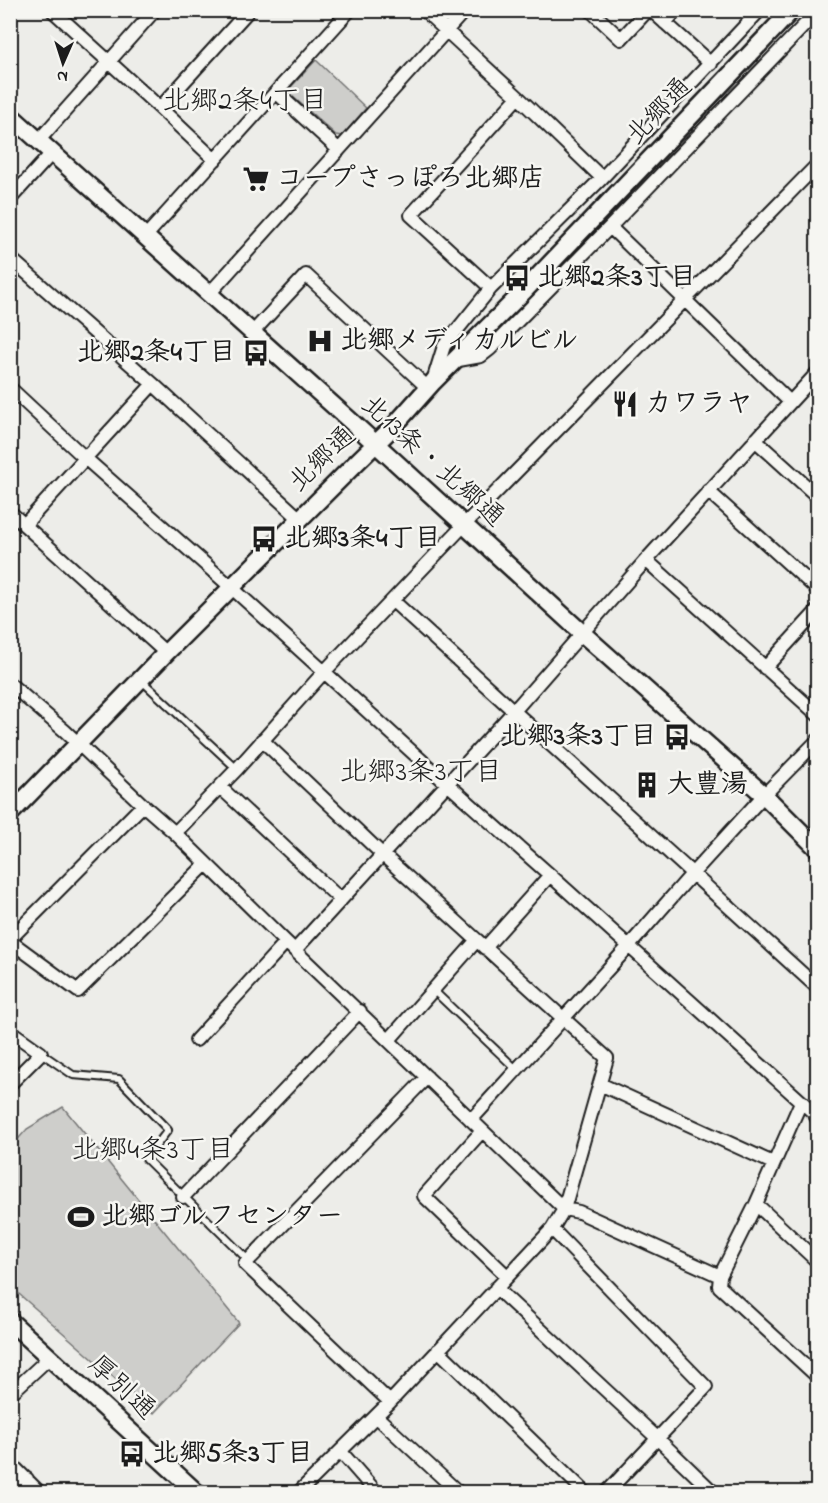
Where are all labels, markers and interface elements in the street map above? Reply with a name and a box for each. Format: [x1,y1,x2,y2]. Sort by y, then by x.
north arrow [33,33,93,93]
text: N [56,64,68,88]
street label: 北郷通 [618,69,702,155]
district label: 北郷2条4丁目 [162,82,328,123]
place label: コープさっぽろ北郷店 [276,160,545,199]
supermarket icon: コープさっぽろ北郷店 [241,164,271,194]
place label: 北郷2条3丁目 [537,259,697,298]
bus stop icon: 北郷2条3丁目 [502,263,532,293]
place label: 北郷メディカルビル [340,322,579,361]
hospital icon: 北郷メディカルビル [305,326,335,356]
place label: 北郷2条4丁目 [76,334,236,373]
bus stop icon: 北郷2条4丁目 [241,338,271,368]
place label: カワラヤ [645,385,753,424]
street label: 北13条・北郷通 [351,387,513,537]
restaurant icon: カワラヤ [610,389,640,419]
street label: 北郷通 [280,418,366,502]
place label: 北郷3条4丁目 [284,520,441,559]
bus stop icon: 北郷3条4丁目 [249,524,279,554]
place label: 北郷3条3丁目 [500,718,657,757]
bus stop icon: 北郷3条3丁目 [662,722,692,752]
district label: 北郷3条3丁目 [339,753,503,794]
place label: 大豊湯 [667,766,748,805]
building icon: 大豊湯 [632,770,662,800]
district label: 北郷4条3丁目 [71,1131,235,1172]
place label: 北郷ゴルフセンター [101,1198,343,1237]
sports icon: 北郷ゴルフセンター [66,1202,96,1232]
street label: 厚別通 [78,1346,164,1430]
place label: 北郷5条3丁目 [152,1435,314,1474]
bus stop icon: 北郷5条3丁目 [117,1439,147,1469]

